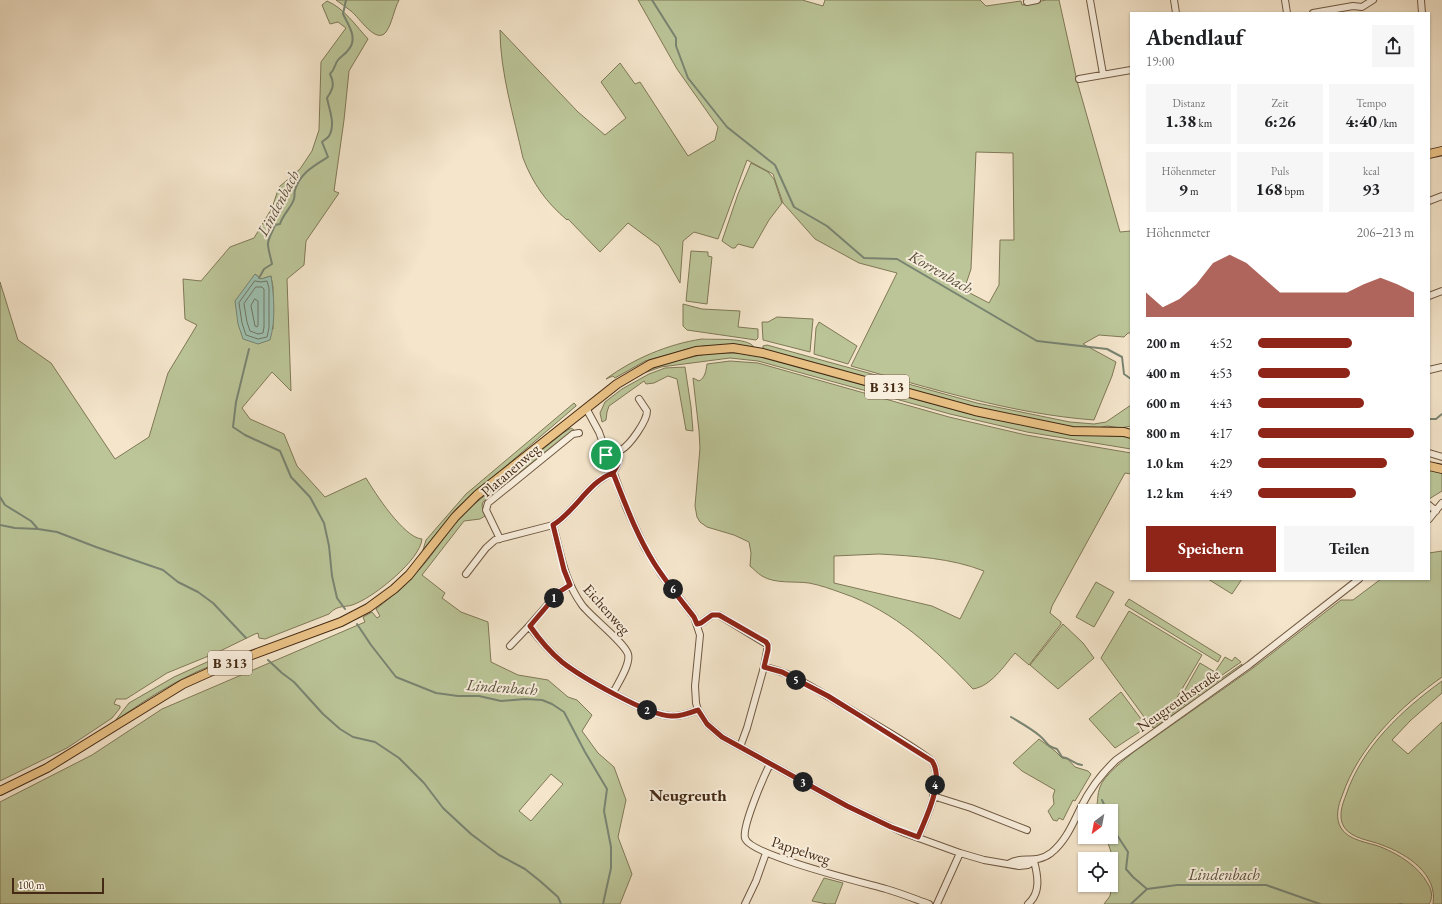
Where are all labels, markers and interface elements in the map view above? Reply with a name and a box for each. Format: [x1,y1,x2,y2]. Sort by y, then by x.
text: Abendlauf [1146,23,1244,52]
button: share [1372,25,1414,67]
text: 19:00 [1146,53,1174,70]
text: Distanz [1172,96,1205,110]
text: Zeit [1271,96,1289,110]
text: Tempo [1356,96,1386,110]
text: 1.38 [1165,110,1196,132]
text: 6:26 [1264,110,1296,132]
text: 4:40 [1345,110,1377,132]
text: km [1196,116,1212,130]
text: /km [1377,116,1397,130]
text: Höhenmeter [1162,164,1216,178]
text: Puls [1271,164,1289,178]
text: kcal [1363,164,1380,178]
water label: Lindenbach [251,166,304,240]
text: 9 [1179,178,1188,200]
text: 168 [1255,178,1282,200]
text: 93 [1362,178,1380,200]
text: m [1188,184,1199,198]
text: bpm [1282,184,1305,198]
text: Höhenmeter [1146,224,1210,241]
text: 206–213 m [1357,224,1414,241]
water label: Korrenbach [904,245,977,299]
text: 200 m [1146,335,1180,352]
text: 4:52 [1210,335,1232,352]
text: 400 m [1146,365,1180,382]
text: 4:53 [1210,365,1232,382]
road number: B 313 [865,375,909,399]
text: 600 m [1146,395,1180,412]
text: 4:43 [1210,395,1232,412]
text: 800 m [1146,425,1180,442]
text: 4:17 [1210,425,1232,442]
pin [589,438,623,472]
street label: Platanenweg [477,439,544,501]
icon: arrive [595,444,617,466]
text: 1.0 km [1146,455,1184,472]
text: 4:29 [1210,455,1232,472]
text: 1.2 km [1146,485,1184,502]
text: 4:49 [1210,485,1232,502]
button: Speichern [1146,526,1276,572]
button: Teilen [1284,526,1414,572]
pin: 6 [663,579,683,599]
street label: Eichenweg [579,580,635,639]
text: 6 [670,582,676,596]
pin: 1 [544,588,564,608]
text: 1 [551,591,557,605]
road number: B 313 [208,651,252,675]
street label: Neugreuthstraße [1133,664,1223,736]
pin: 5 [786,670,806,690]
text: 5 [793,673,799,687]
water label: Lindenbach [465,674,539,700]
pin: 2 [637,700,657,720]
text: 2 [644,703,650,717]
pin: 3 [793,772,813,792]
text: 3 [800,775,806,789]
pin: 4 [925,775,945,795]
text: 4 [932,778,938,792]
district label: Neugreuth [649,784,727,806]
north arrow [1078,804,1118,844]
map controls [1078,804,1118,892]
street label: Pappelweg [769,832,833,869]
button: locate [1078,852,1118,892]
water label: Lindenbach [1187,864,1260,885]
scale bar [12,876,104,895]
text: 100 m [18,878,45,892]

